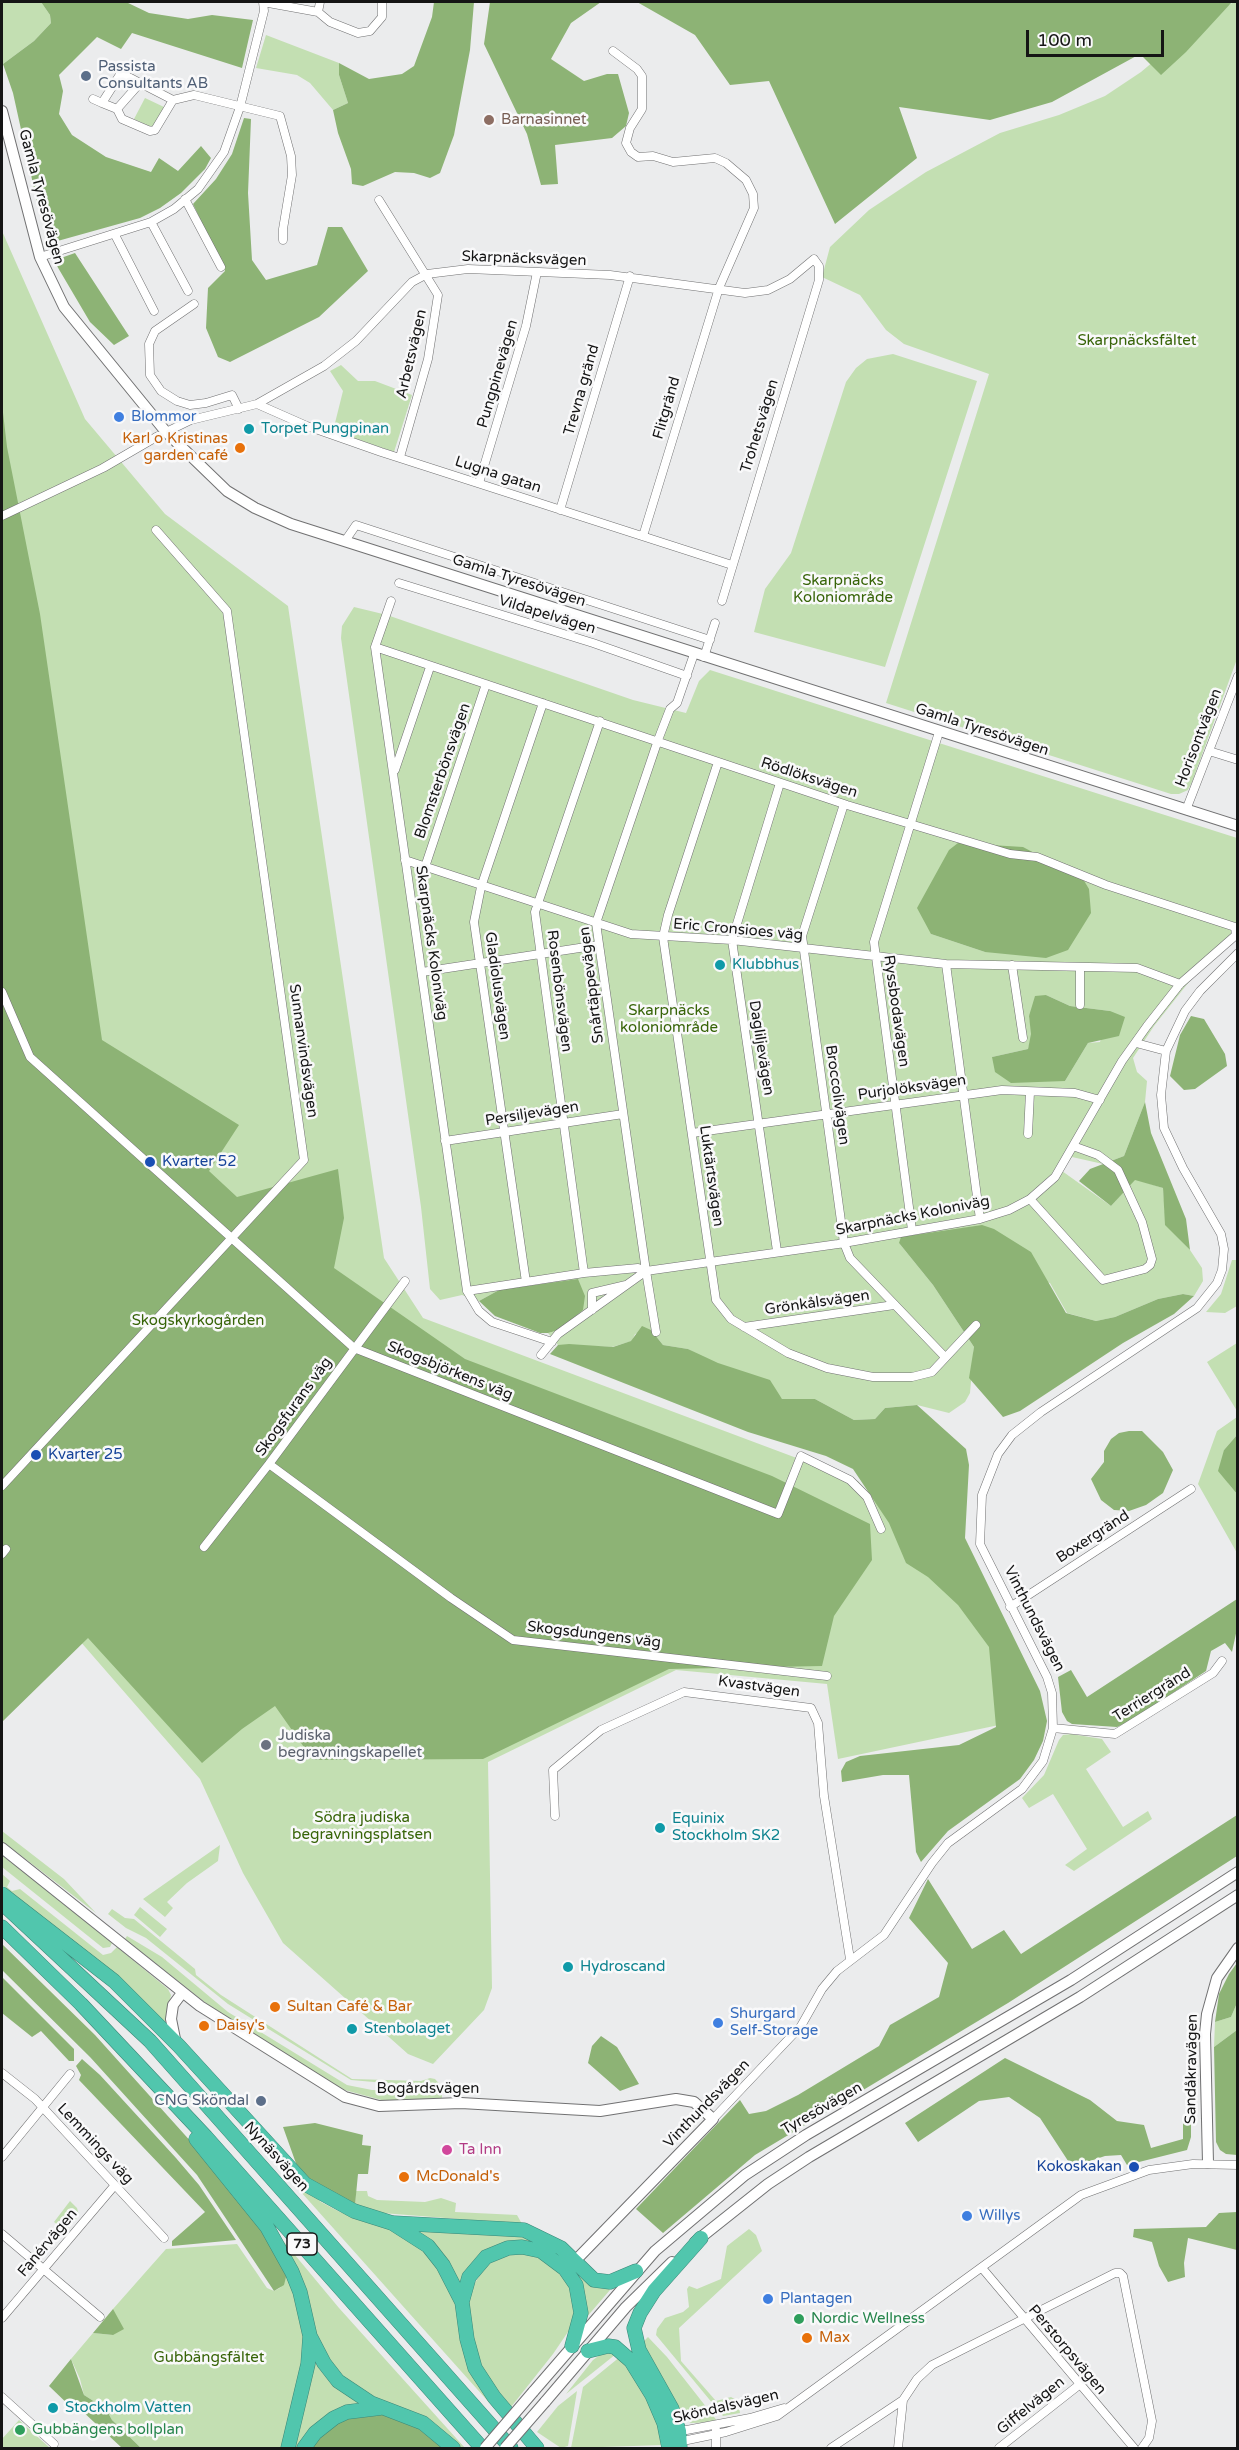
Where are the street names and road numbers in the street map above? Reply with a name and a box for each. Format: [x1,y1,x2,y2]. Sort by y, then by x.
street label: Gamla Tyresövägen [14,127,68,267]
street label: Skarpnäcksvägen [461,248,587,270]
street label: Arbetsvägen [393,308,431,400]
street label: Pungpinevägen [474,318,522,430]
street label: Trevna gränd [560,342,604,438]
street label: Flitgränd [649,375,685,441]
street label: Trohetsvägen [737,377,783,475]
street label: Lugna gatan [453,453,543,497]
street label: Gamla Tyresövägen [450,551,588,611]
street label: Vildapelvägen [496,592,598,638]
street label: Horisontvägen [1172,686,1226,790]
street label: Gamla Tyresövägen [913,700,1051,760]
street label: Blomsterbönsvägen [411,701,475,841]
street label: Rödlöksvägen [758,754,860,802]
street label: Skarpnäcks Koloniväg [411,864,451,1022]
street label: Eric Cronsioes väg [672,915,804,945]
street label: Snårtäppevägen [576,926,608,1044]
street label: Rosenbönsvägen [543,929,575,1053]
street label: Gladiolusvägen [480,931,514,1041]
street label: Ryssbodavägen [879,954,913,1068]
street label: Sunnanvindsvägen [285,983,321,1119]
street label: Dagliljevägen [745,999,777,1097]
street label: Broccolivägen [821,1044,853,1146]
street label: Purjolöksvägen [857,1071,967,1105]
street label: Persiljevägen [484,1098,580,1130]
street label: Luktärtsvägen [695,1124,727,1228]
street label: Skarpnäcks Koloniväg [835,1192,991,1240]
street label: Grönkålsvägen [763,1287,871,1319]
street label: Skogsbjörkens väg [385,1338,515,1404]
street label: Skogsfurans väg [252,1354,336,1460]
street label: Boxergränd [1053,1507,1133,1567]
street label: Vinthundsvägen [1000,1563,1068,1675]
street label: Skogsdungens väg [526,1618,662,1652]
street label: Terriergränd [1110,1664,1194,1726]
street label: Kvastvägen [717,1672,801,1702]
street label: Sandåkravägen [1182,2014,1202,2124]
street label: Vinthundsvägen [660,2056,754,2152]
street label: Tyresövägen [779,2079,865,2139]
street label: Bogårdsvägen [377,2080,479,2098]
street label: Lemmings väg [53,2100,137,2188]
street label: Nynäsvägen [240,2118,312,2196]
street label: Fanérvägen [14,2205,82,2281]
road number: 73 [287,2233,317,2255]
street label: Perstorpsvägen [1024,2301,1110,2399]
street label: Giffelvägen [994,2373,1068,2439]
street label: Sköndalsvägen [672,2386,780,2428]

